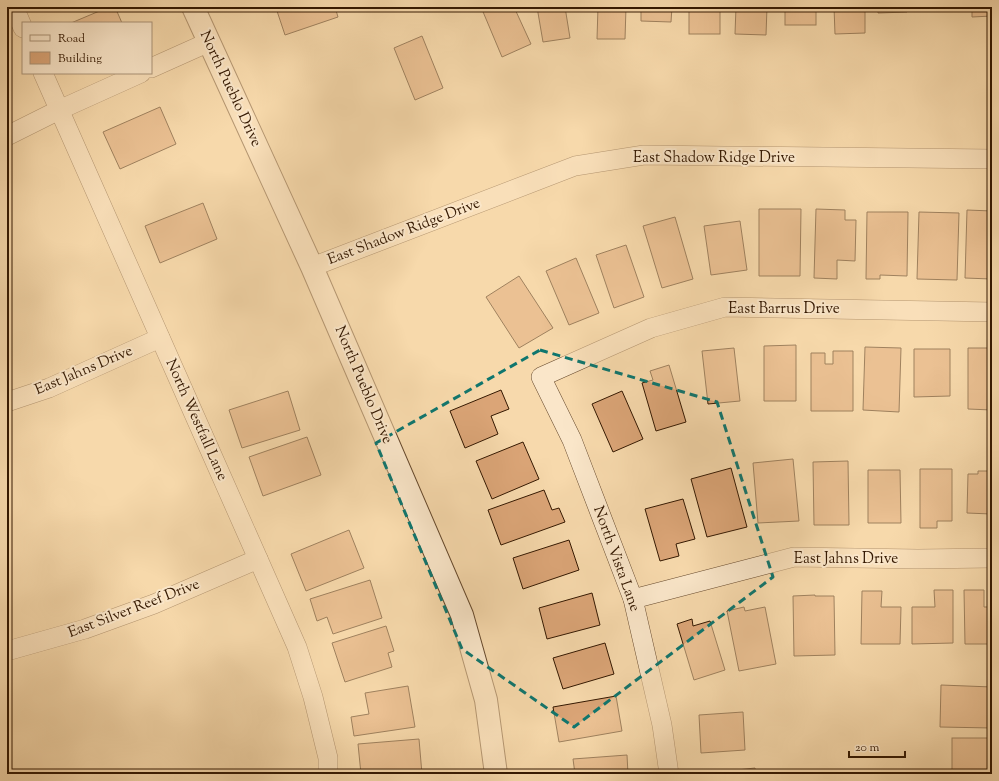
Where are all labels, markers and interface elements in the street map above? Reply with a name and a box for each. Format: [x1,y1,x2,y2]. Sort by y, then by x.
legend [22,22,152,74]
street label: North Pueblo Drive [194,27,266,151]
text: Road [58,30,85,48]
text: Building [58,50,102,68]
street label: East Shadow Ridge Drive [633,148,795,169]
street label: East Shadow Ridge Drive [325,193,483,271]
street label: East Barrus Drive [728,299,840,320]
street label: North Pueblo Drive [329,323,397,447]
street label: East Jahns Drive [32,341,136,401]
street label: North Westfall Lane [160,356,232,484]
street label: North Vista Lane [587,503,645,615]
street label: East Jahns Drive [794,549,898,570]
street label: East Silver Reef Drive [65,574,203,644]
scale bar [849,733,905,759]
text: 20 m [855,739,880,757]

